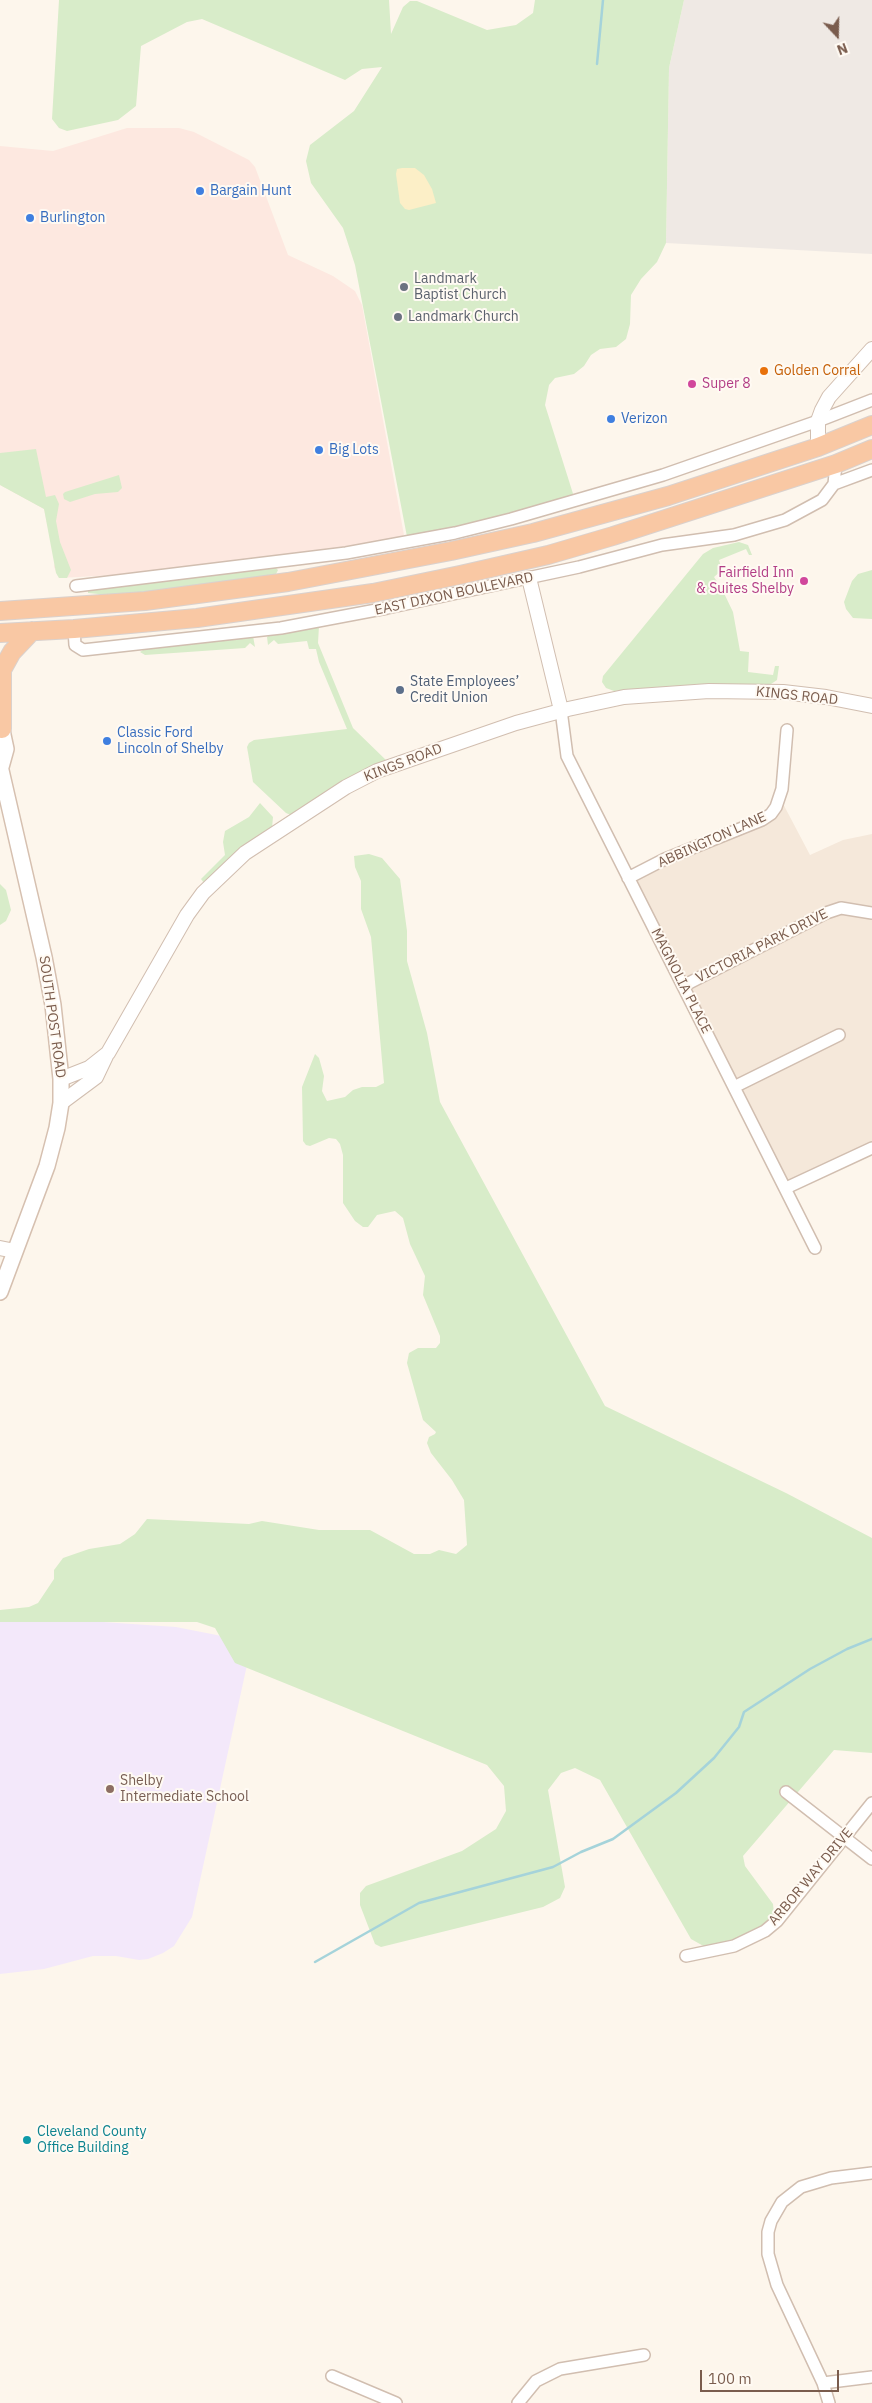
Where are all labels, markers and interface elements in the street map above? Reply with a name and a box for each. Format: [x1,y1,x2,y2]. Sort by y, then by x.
north arrow [812,10,862,60]
text: N [834,39,850,59]
place label: Bargain Hunt [210,183,292,199]
marker: Bargain Hunt [194,185,206,197]
place label: Burlington [40,210,106,226]
marker: Burlington [24,212,36,224]
place label: Landmark Baptist Church [414,271,507,304]
marker: Landmark Baptist Church [398,281,410,293]
place label: Landmark Church [408,309,519,325]
marker: Landmark Church [392,311,404,323]
place label: Golden Corral [774,363,860,379]
marker: Golden Corral [758,365,770,377]
place label: Super 8 [702,376,751,392]
marker: Super 8 [686,378,698,390]
place label: Verizon [621,411,668,427]
marker: Verizon [605,413,617,425]
place label: Big Lots [329,442,379,458]
marker: Big Lots [313,444,325,456]
place label: Fairfield Inn & Suites Shelby [696,565,794,598]
street label: EAST DIXON BOULEVARD [373,569,535,619]
marker: Fairfield Inn & Suites Shelby [798,575,810,587]
place label: State Employees’ Credit Union [410,674,519,706]
street label: KINGS ROAD [755,683,839,709]
marker: State Employees’ Credit Union [394,684,406,696]
place label: Classic Ford Lincoln of Shelby [117,725,224,758]
marker: Classic Ford Lincoln of Shelby [101,735,113,747]
street label: KINGS ROAD [362,740,444,786]
street label: ABBINGTON LANE [655,809,769,871]
street label: VICTORIA PARK DRIVE [693,905,831,987]
street label: MAGNOLIA PLACE [647,926,715,1036]
street label: SOUTH POST ROAD [35,955,69,1079]
place label: Shelby Intermediate School [120,1773,249,1805]
marker: Shelby Intermediate School [104,1783,116,1795]
street label: ARBOR WAY DRIVE [765,1825,857,1929]
place label: Cleveland County Office Building [37,2124,147,2156]
marker: Cleveland County Office Building [21,2134,33,2146]
scale bar [702,2360,841,2392]
text: 100 m [708,2369,752,2388]

